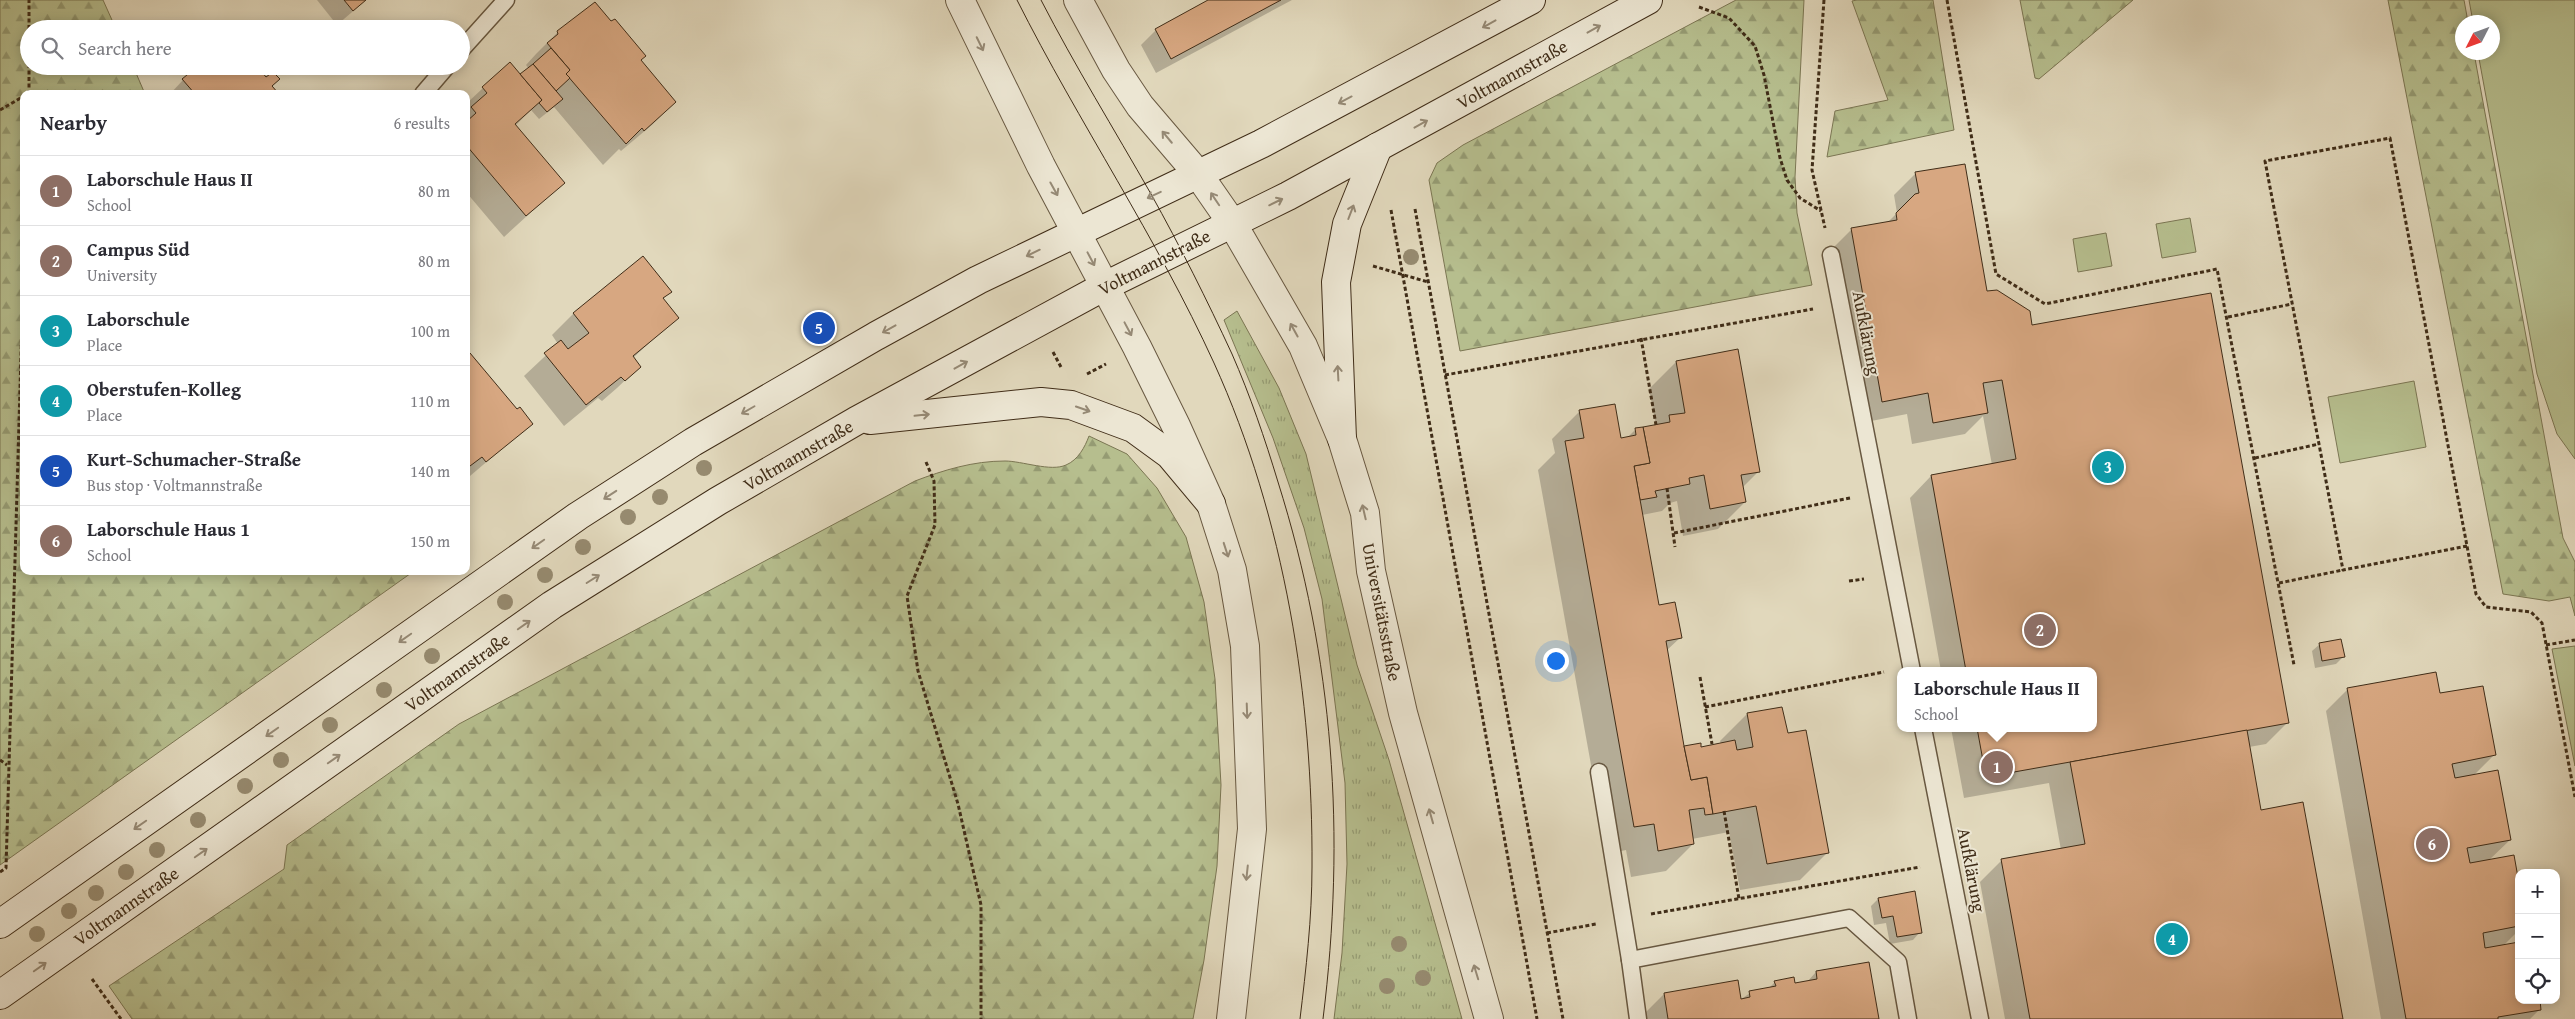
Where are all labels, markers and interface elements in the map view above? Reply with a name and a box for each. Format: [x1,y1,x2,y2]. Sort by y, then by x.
north arrow [2455,15,2500,60]
one-way arrow [1482,19,1496,29]
search box [20,20,470,75]
one-way arrow [1587,24,1602,34]
street label: Voltmannstraße [1452,32,1572,116]
icon: search [38,34,66,62]
text: Search here [78,34,172,62]
one-way arrow [976,36,986,51]
one-way arrow [1338,96,1353,105]
text: Nearby [40,107,107,138]
text: 6 results [393,111,450,135]
one-way arrow [1413,119,1428,128]
one-way arrow [1161,130,1173,143]
text: Laborschule Haus II [87,165,253,193]
text: 1 [52,179,60,203]
text: 80 m [418,179,450,203]
one-way arrow [1049,182,1059,196]
one-way arrow [1147,191,1162,200]
one-way arrow [1210,192,1220,206]
text: School [87,193,131,217]
one-way arrow [1268,197,1283,207]
one-way arrow [1347,205,1356,220]
street label: Voltmannstraße [1093,222,1215,302]
text: Campus Süd [87,235,190,263]
text: 2 [52,249,60,273]
text: 80 m [418,249,450,273]
one-way arrow [1026,249,1041,258]
one-way arrow [1087,251,1096,266]
text: University [87,263,157,287]
street label: Aufklärung [1846,289,1888,378]
text: Laborschule [87,305,190,333]
pin: 5 [803,309,835,347]
text: 3 [52,319,60,343]
text: 100 m [410,319,450,343]
one-way arrow [1123,322,1133,337]
one-way arrow [1289,323,1299,338]
one-way arrow [882,324,897,334]
text: Place [87,333,122,357]
one-way arrow [953,359,967,369]
one-way arrow [1334,365,1343,381]
text: Oberstufen-Kolleg [87,375,241,403]
text: 4 [52,389,60,413]
text: 110 m [410,389,450,413]
text: Place [87,403,122,427]
one-way arrow [1075,404,1091,414]
one-way arrow [741,405,756,415]
one-way arrow [914,410,930,419]
street label: Voltmannstraße [738,413,858,497]
text: Kurt-Schumacher-Straße [87,445,301,473]
pin: 3 [2092,448,2124,486]
text: 5 [52,459,60,483]
text: 140 m [410,459,450,483]
text: Bus stop · Voltmannstraße [87,473,262,497]
one-way arrow [603,490,617,501]
one-way arrow [1359,504,1368,520]
text: Laborschule Haus 1 [87,515,250,543]
text: 6 [52,529,60,553]
text: 150 m [410,529,450,553]
one-way arrow [531,539,545,549]
street label: Universitätsstraße [1355,541,1409,683]
one-way arrow [1221,542,1231,558]
text: School [87,543,131,567]
one-way arrow [586,574,600,584]
pin: 2 [2024,611,2056,649]
one-way arrow [517,620,531,630]
street label: Voltmannstraße [399,626,515,718]
one-way arrow [398,633,412,643]
your location [1543,648,1569,674]
popup [1897,667,2097,732]
text: Laborschule Haus II [1914,674,2080,702]
text: School [1914,702,1958,726]
one-way arrow [1243,703,1252,719]
one-way arrow [266,727,280,737]
pin: 1 [1981,748,2013,786]
one-way arrow [327,754,341,764]
one-way arrow [1426,808,1435,824]
one-way arrow [133,820,147,831]
pin: 6 [2416,825,2448,863]
street label: Aufklärung [1951,826,1993,915]
one-way arrow [194,848,208,858]
street label: Voltmannstraße [68,860,184,952]
one-way arrow [1242,865,1252,881]
map controls [2515,869,2560,1004]
button: + [2515,869,2560,914]
button: − [2515,914,2560,959]
pin: 4 [2156,920,2188,958]
button: locate [2515,959,2560,1004]
one-way arrow [33,962,47,972]
one-way arrow [1470,964,1480,980]

